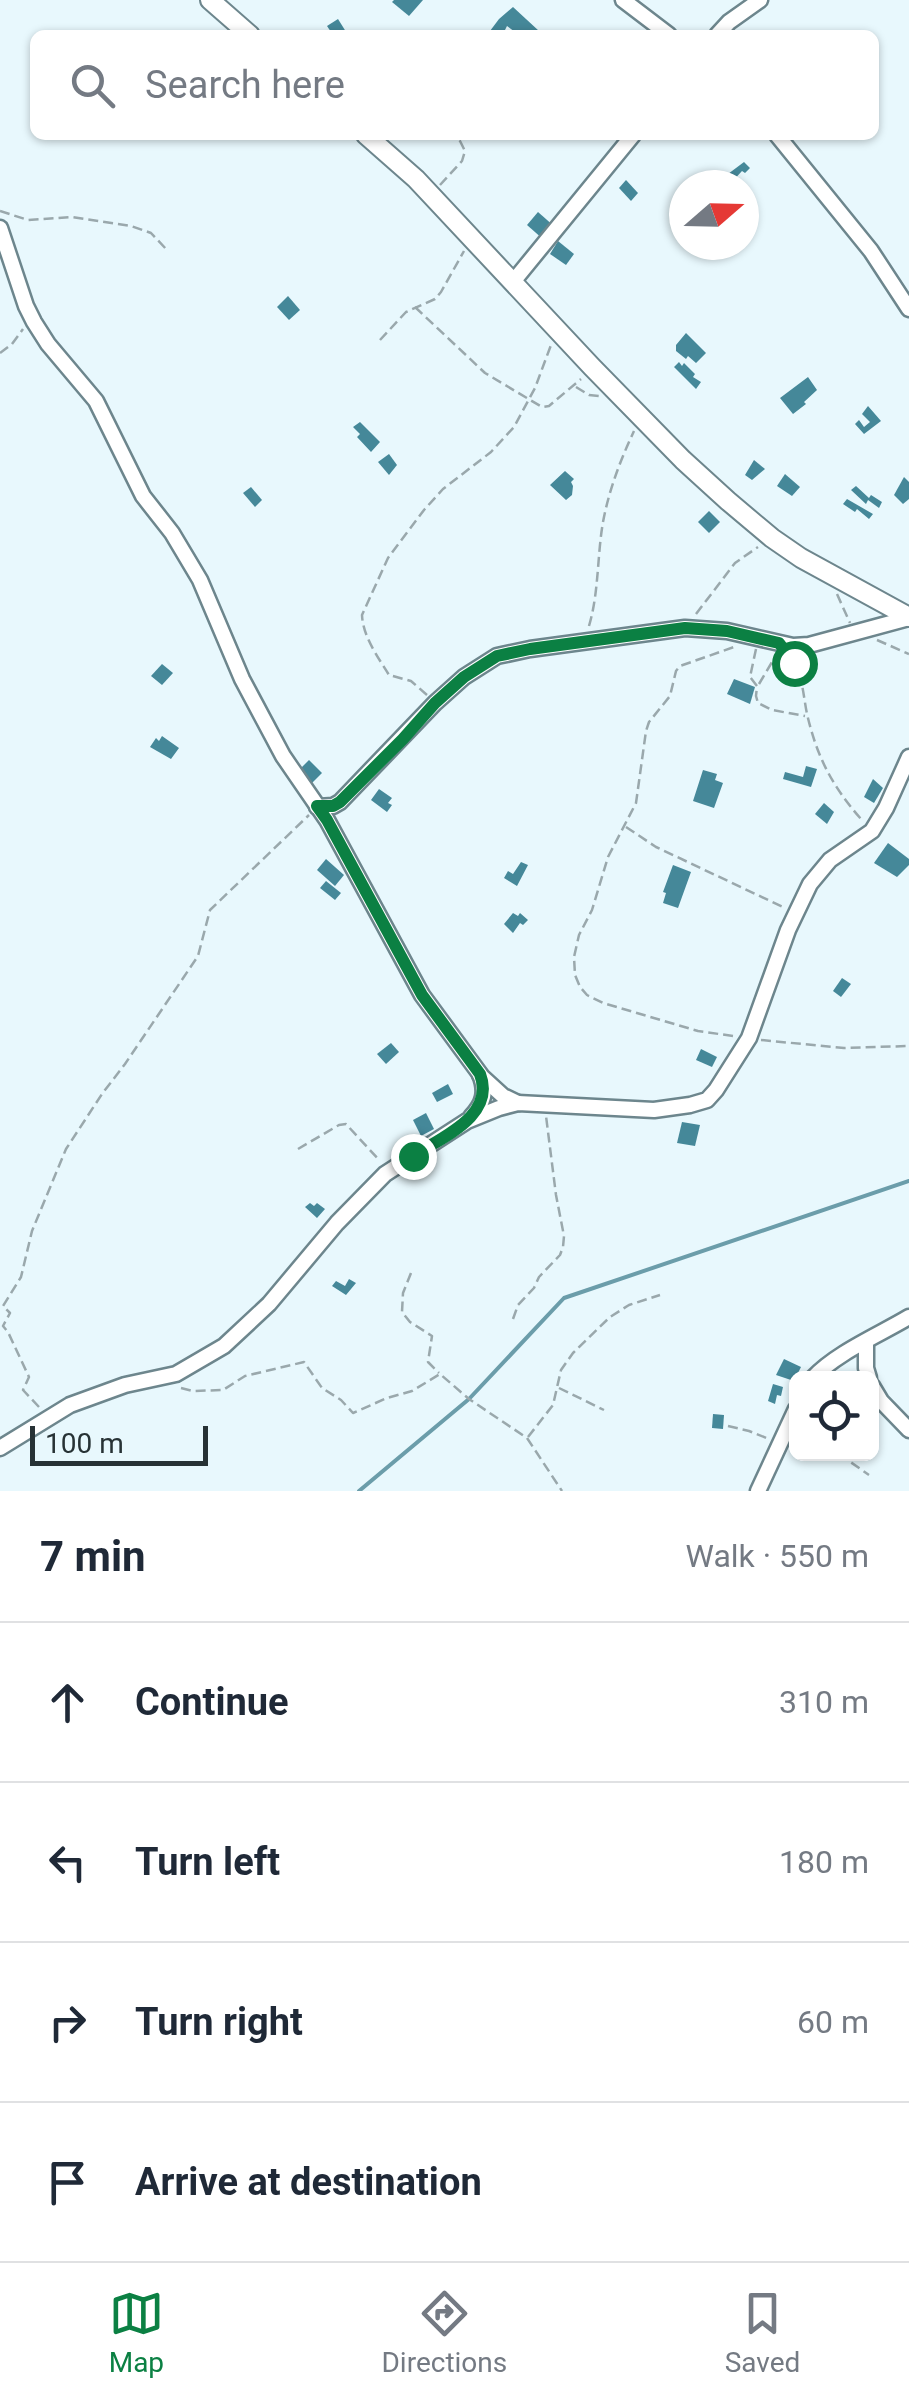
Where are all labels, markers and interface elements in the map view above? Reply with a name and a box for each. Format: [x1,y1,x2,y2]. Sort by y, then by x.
search box [30,30,879,140]
icon: search [65,58,120,113]
text: Search here [145,63,345,107]
north arrow [669,170,759,260]
route start [772,641,818,687]
route end [391,1134,437,1180]
map controls [789,1371,879,1461]
button: locate [789,1371,879,1461]
scale bar [30,1421,208,1466]
text: 100 m [45,1427,124,1460]
text: 7 min [40,1532,146,1581]
text: Walk · 550 m [686,1537,869,1575]
icon: ahead [40,1675,95,1730]
text: Continue [135,1680,289,1724]
text: 310 m [779,1683,869,1721]
icon: left [40,1835,95,1890]
text: Turn left [135,1840,280,1884]
text: 180 m [779,1843,869,1881]
icon: right [40,1995,95,2050]
text: Turn right [135,2000,303,2044]
text: 60 m [797,2003,869,2041]
icon: arrive [40,2155,95,2210]
text: Arrive at destination [135,2160,482,2204]
tab: Map [109,2286,164,2379]
tab: Directions [381,2286,507,2379]
tab: Saved [725,2286,800,2379]

